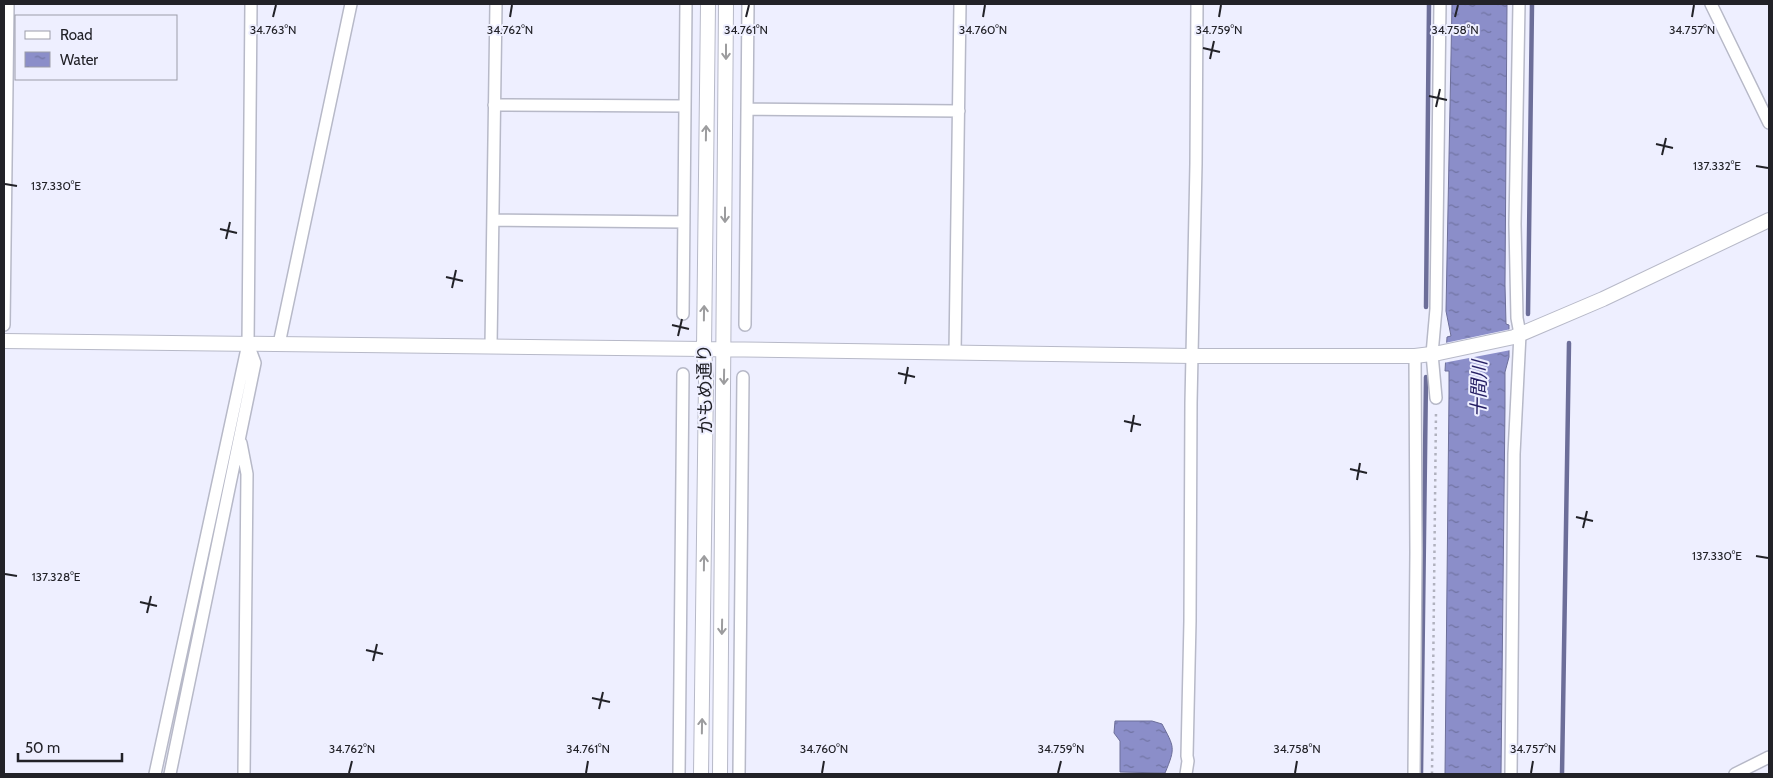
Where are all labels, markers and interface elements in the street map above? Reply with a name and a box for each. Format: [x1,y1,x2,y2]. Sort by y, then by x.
legend [15,15,178,80]
text: 34.763°N [250,22,296,37]
text: 34.762°N [487,22,533,37]
text: 34.761°N [724,22,768,37]
text: 34.760°N [959,22,1007,37]
text: 34.759°N [1195,22,1243,37]
text: 34.758°N [1431,22,1479,37]
text: 34.757°N [1669,22,1715,37]
text: Road [60,26,93,44]
one-way arrow [721,44,731,60]
text: Water [60,51,98,69]
one-way arrow [701,125,711,142]
text: 137.332°E [1693,158,1741,173]
text: 137.330°E [31,178,81,193]
one-way arrow [720,206,730,223]
one-way arrow [700,305,709,321]
street label: かもめ通り [693,344,717,434]
water label: 十間川 [1467,358,1491,418]
one-way arrow [719,369,729,385]
text: 137.330°E [1692,548,1742,563]
one-way arrow [699,555,709,572]
text: 137.328°E [32,569,81,584]
one-way arrow [717,619,727,635]
one-way arrow [697,718,707,734]
scale bar [18,730,121,762]
text: 50 m [25,739,60,757]
text: 34.762°N [329,741,375,756]
text: 34.761°N [566,741,610,756]
text: 34.760°N [800,741,848,756]
text: 34.759°N [1037,741,1085,756]
text: 34.758°N [1273,741,1321,756]
text: 34.757°N [1510,741,1556,756]

